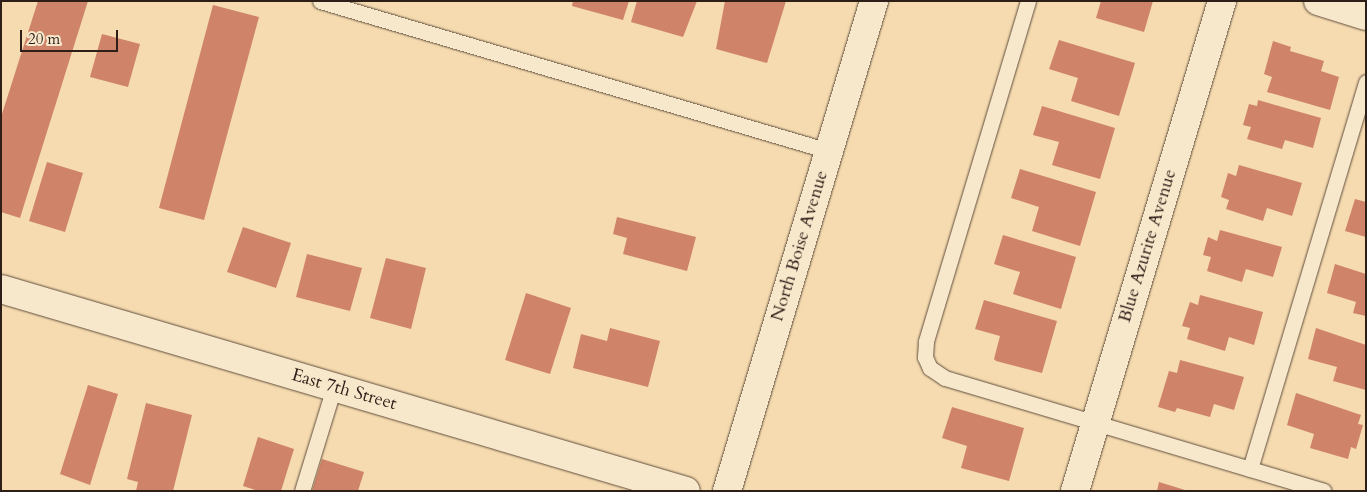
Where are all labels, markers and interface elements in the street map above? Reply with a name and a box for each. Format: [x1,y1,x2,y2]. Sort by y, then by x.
scale bar [22,20,120,52]
text: 20 m [28,29,60,49]
street label: Blue Azurite Avenue [1114,167,1182,325]
street label: North Boise Avenue [767,168,833,324]
street label: East 7th Street [289,365,399,415]

